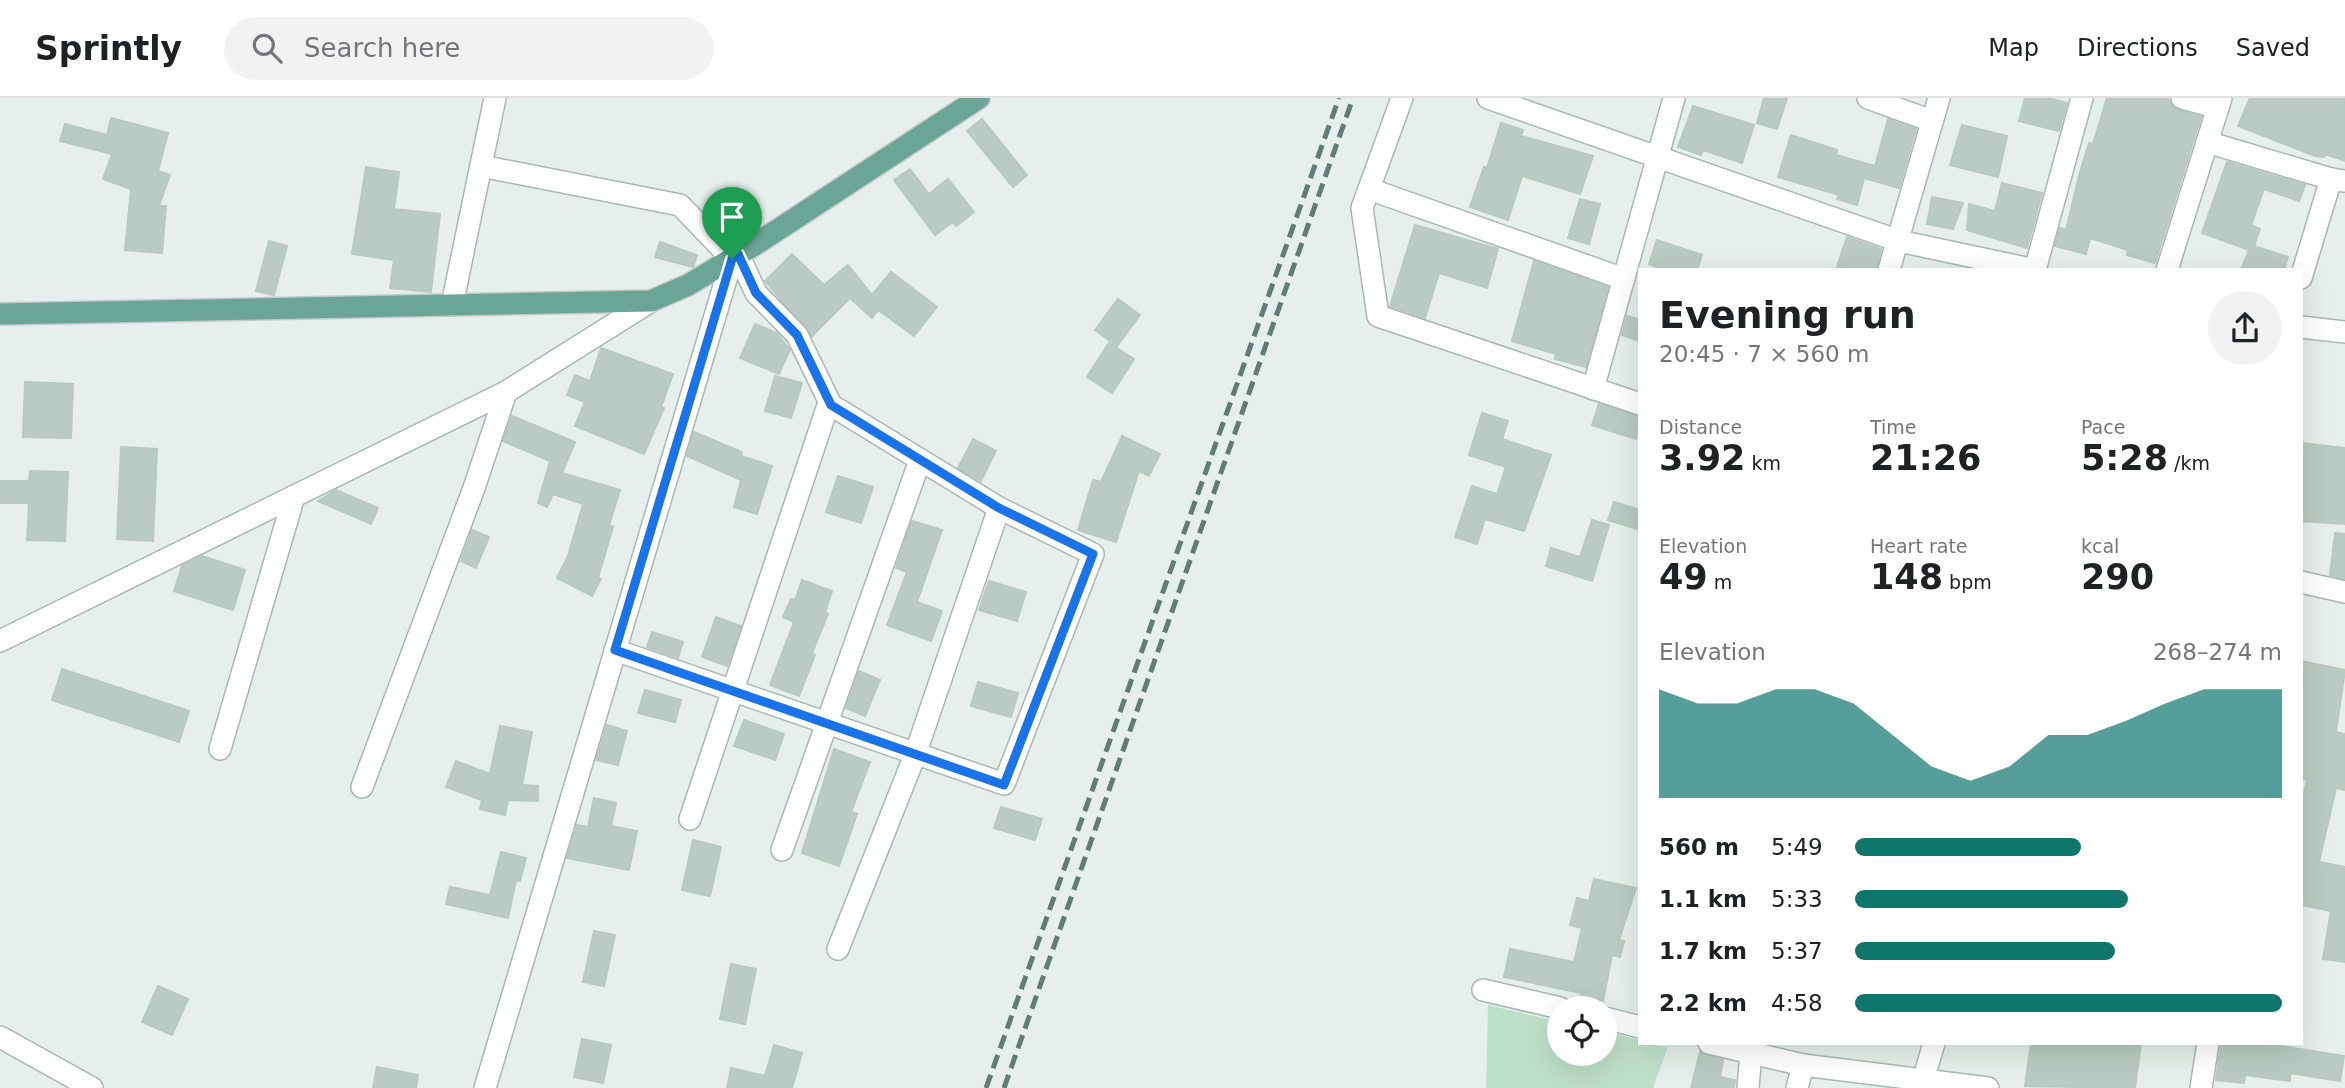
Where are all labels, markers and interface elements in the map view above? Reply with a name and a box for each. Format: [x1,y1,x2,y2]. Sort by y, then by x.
search box [224,17,714,80]
text: Sprintly [35,29,182,68]
icon: search [248,29,286,67]
text: Search here [304,33,460,63]
text: Map [1988,34,2039,62]
text: Directions [2077,34,2198,62]
text: Saved [2236,34,2310,62]
pin [702,187,762,259]
icon: arrive [713,198,751,236]
button: share [2208,291,2282,365]
text: Evening run [1659,293,1916,337]
text: 20:45 · 7 × 560 m [1659,341,1869,367]
text: Distance [1659,416,1742,438]
text: Time [1870,416,1917,438]
text: Pace [2081,416,2125,438]
text: 3.92 [1659,438,1745,478]
text: 21:26 [1870,438,1981,478]
text: 5:28 [2081,438,2168,478]
text: km [1745,452,1781,474]
text: /km [2168,452,2210,474]
text: Elevation [1659,535,1747,557]
text: Heart rate [1870,535,1968,557]
text: kcal [2081,535,2119,557]
text: 49 [1659,557,1708,597]
text: 148 [1870,557,1943,597]
text: 290 [2081,557,2154,597]
text: m [1708,571,1732,593]
text: bpm [1943,571,1992,593]
text: Elevation [1659,639,1766,665]
text: 268–274 m [2153,639,2282,665]
text: 560 m [1659,834,1739,860]
text: 5:49 [1771,834,1823,860]
text: 1.1 km [1659,886,1747,912]
text: 5:33 [1771,886,1823,912]
text: 1.7 km [1659,938,1747,964]
text: 5:37 [1771,938,1823,964]
text: 2.2 km [1659,990,1747,1016]
text: 4:58 [1771,990,1823,1016]
map controls [1547,996,1617,1066]
button: locate [1547,996,1617,1066]

